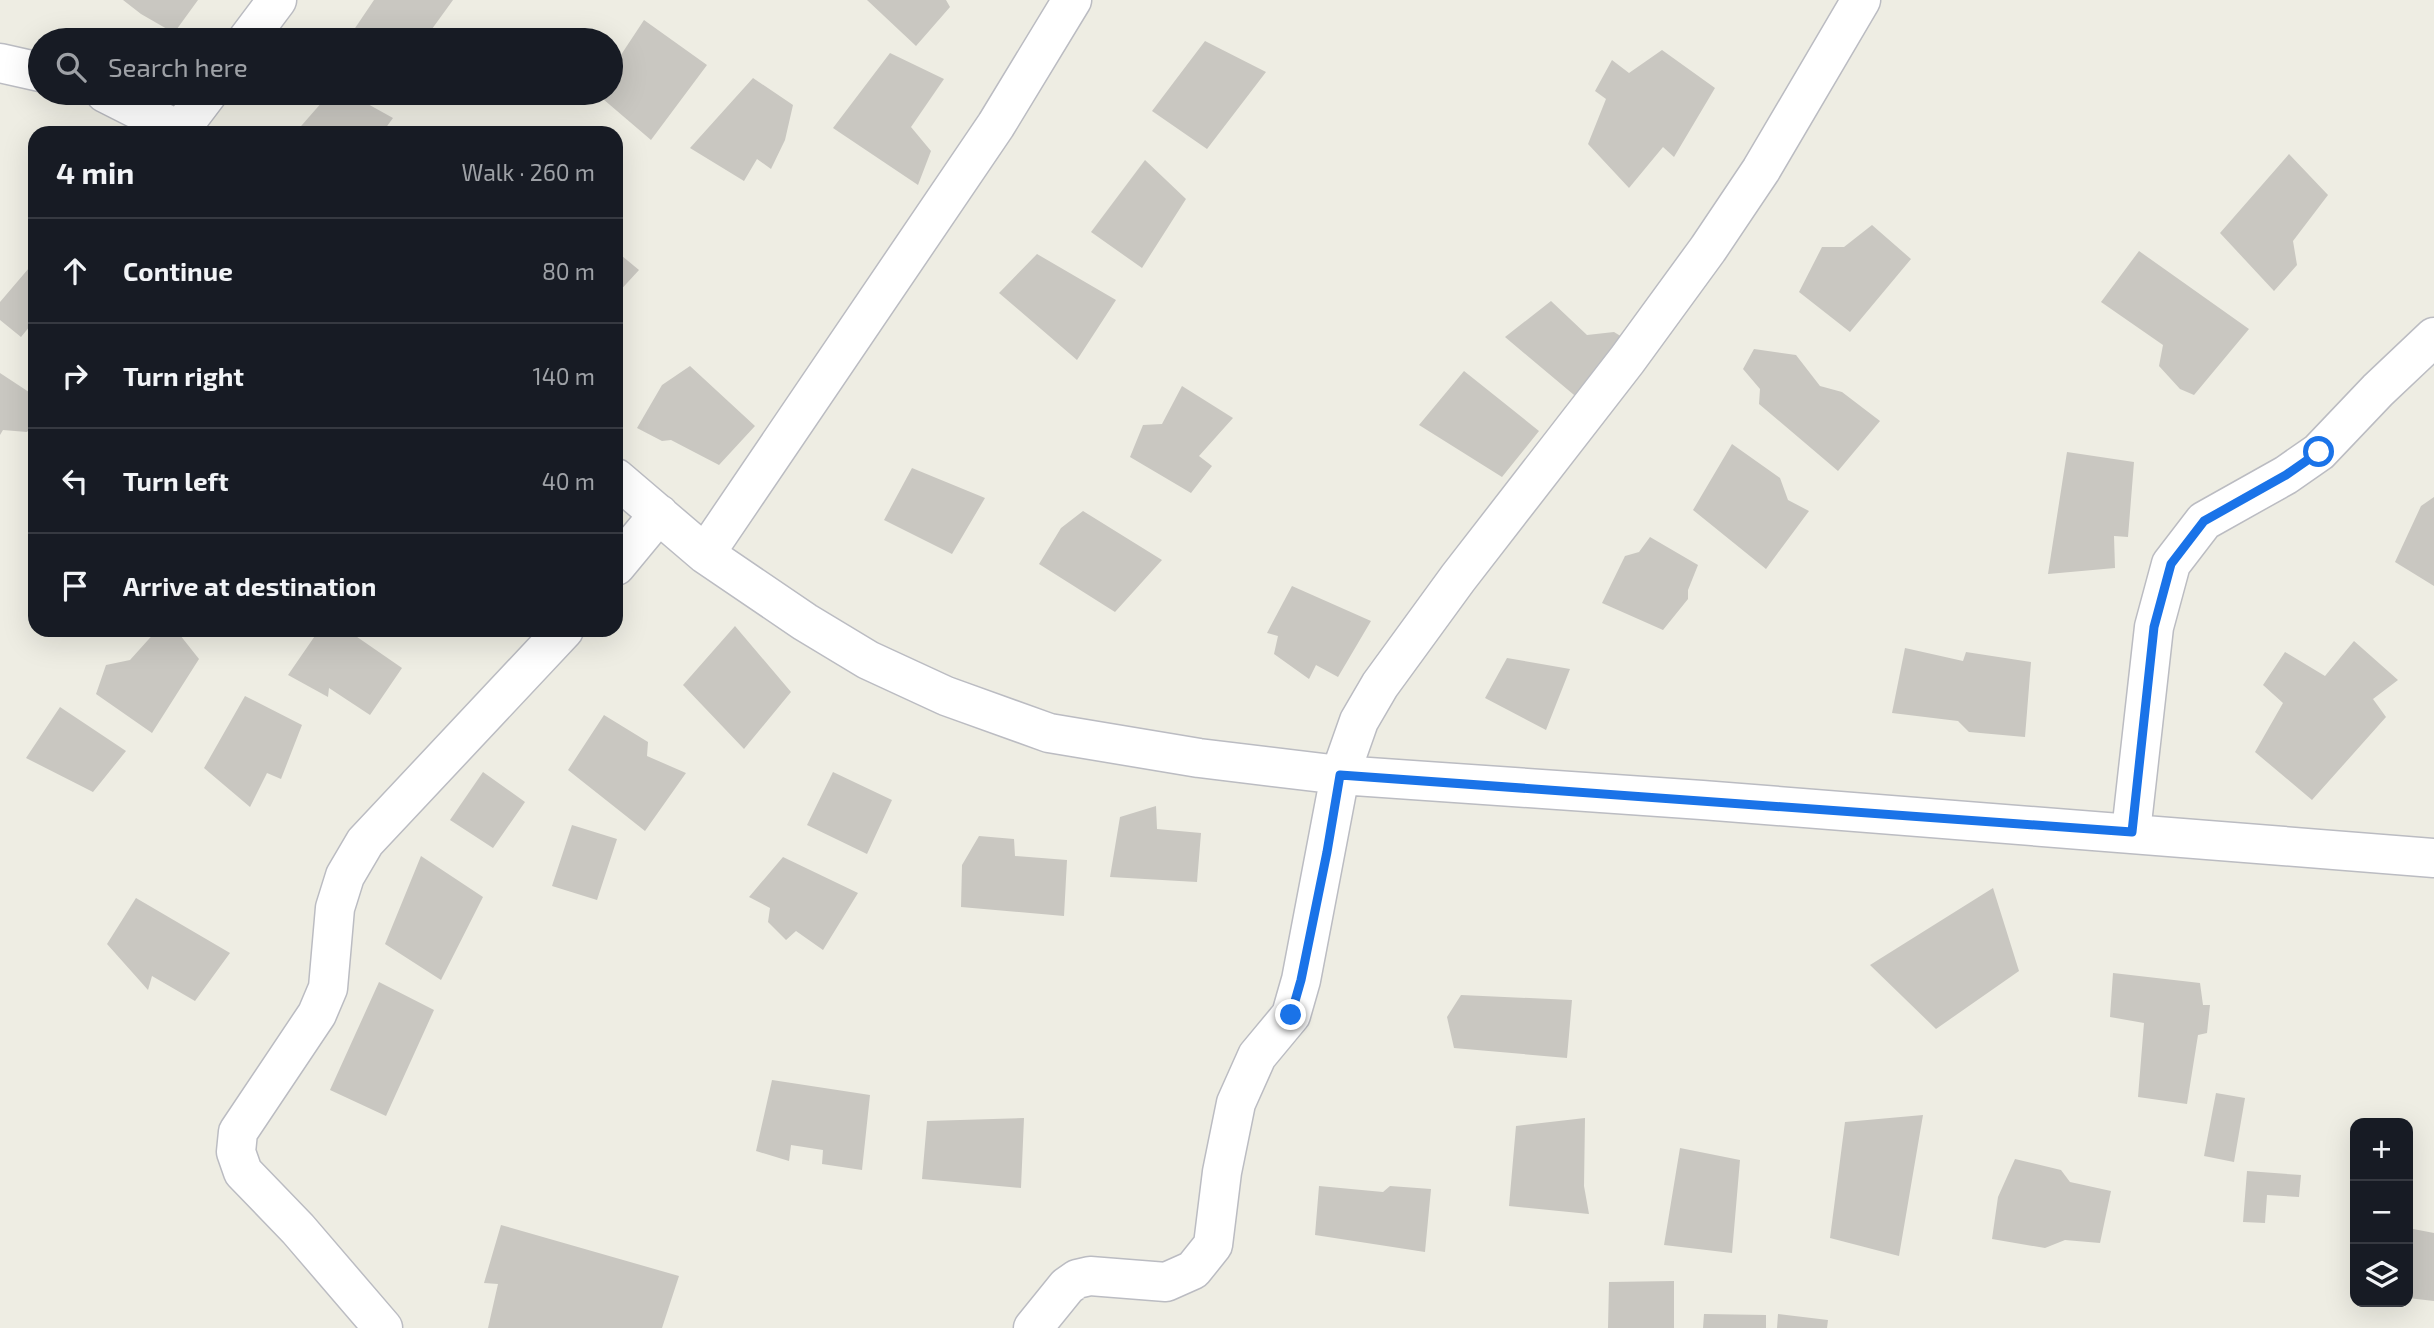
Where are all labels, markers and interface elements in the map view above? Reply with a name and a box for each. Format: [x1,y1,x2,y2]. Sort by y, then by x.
search box [28,28,623,105]
icon: search [52,48,90,86]
text: Search here [108,51,248,82]
text: 4 min [56,154,134,190]
text: Walk · 260 m [462,158,595,186]
icon: ahead [56,252,94,290]
text: Continue [123,255,233,286]
text: 80 m [542,257,595,285]
icon: right [56,357,94,395]
text: Turn right [123,360,244,391]
text: 140 m [533,362,595,390]
route start [2303,436,2334,467]
icon: left [56,462,94,500]
text: Turn left [123,465,229,496]
text: 40 m [542,467,595,495]
icon: arrive [56,567,94,605]
text: Arrive at destination [123,570,376,601]
route end [1275,999,1306,1030]
map controls [2350,1118,2413,1307]
button: + [2350,1118,2413,1181]
button: − [2350,1181,2413,1244]
button: layers [2350,1244,2413,1307]

